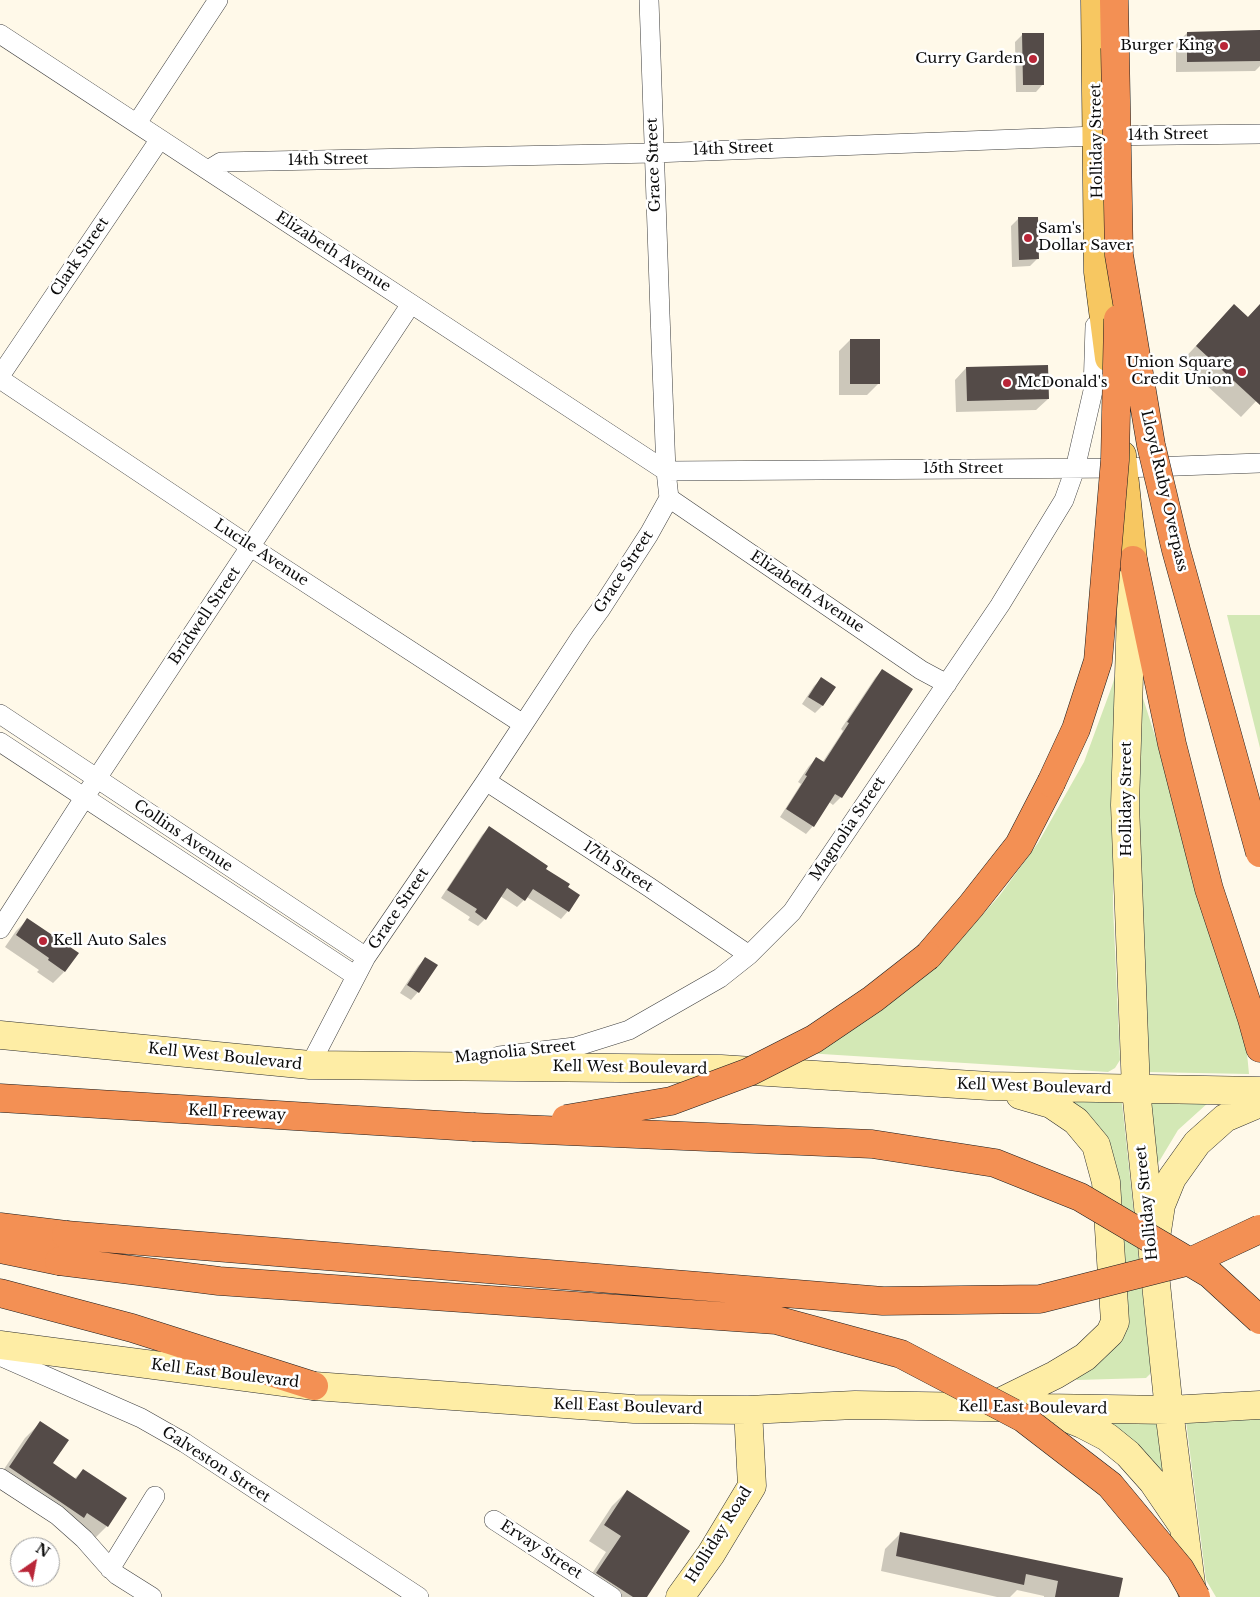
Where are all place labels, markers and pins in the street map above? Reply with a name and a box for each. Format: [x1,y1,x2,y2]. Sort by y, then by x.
place label: Burger King [1120,37,1214,55]
marker: Burger King [1218,40,1230,52]
place label: Curry Garden [915,50,1023,68]
marker: Curry Garden [1027,53,1039,65]
place label: Sam's Dollar Saver [1038,220,1133,255]
marker: Sam's Dollar Saver [1022,232,1034,244]
place label: Union Square Credit Union [1126,354,1232,389]
marker: Union Square Credit Union [1236,366,1248,378]
place label: McDonald's [1017,374,1108,392]
marker: McDonald's [1001,377,1013,389]
place label: Kell Auto Sales [53,932,166,950]
marker: Kell Auto Sales [37,935,49,947]

